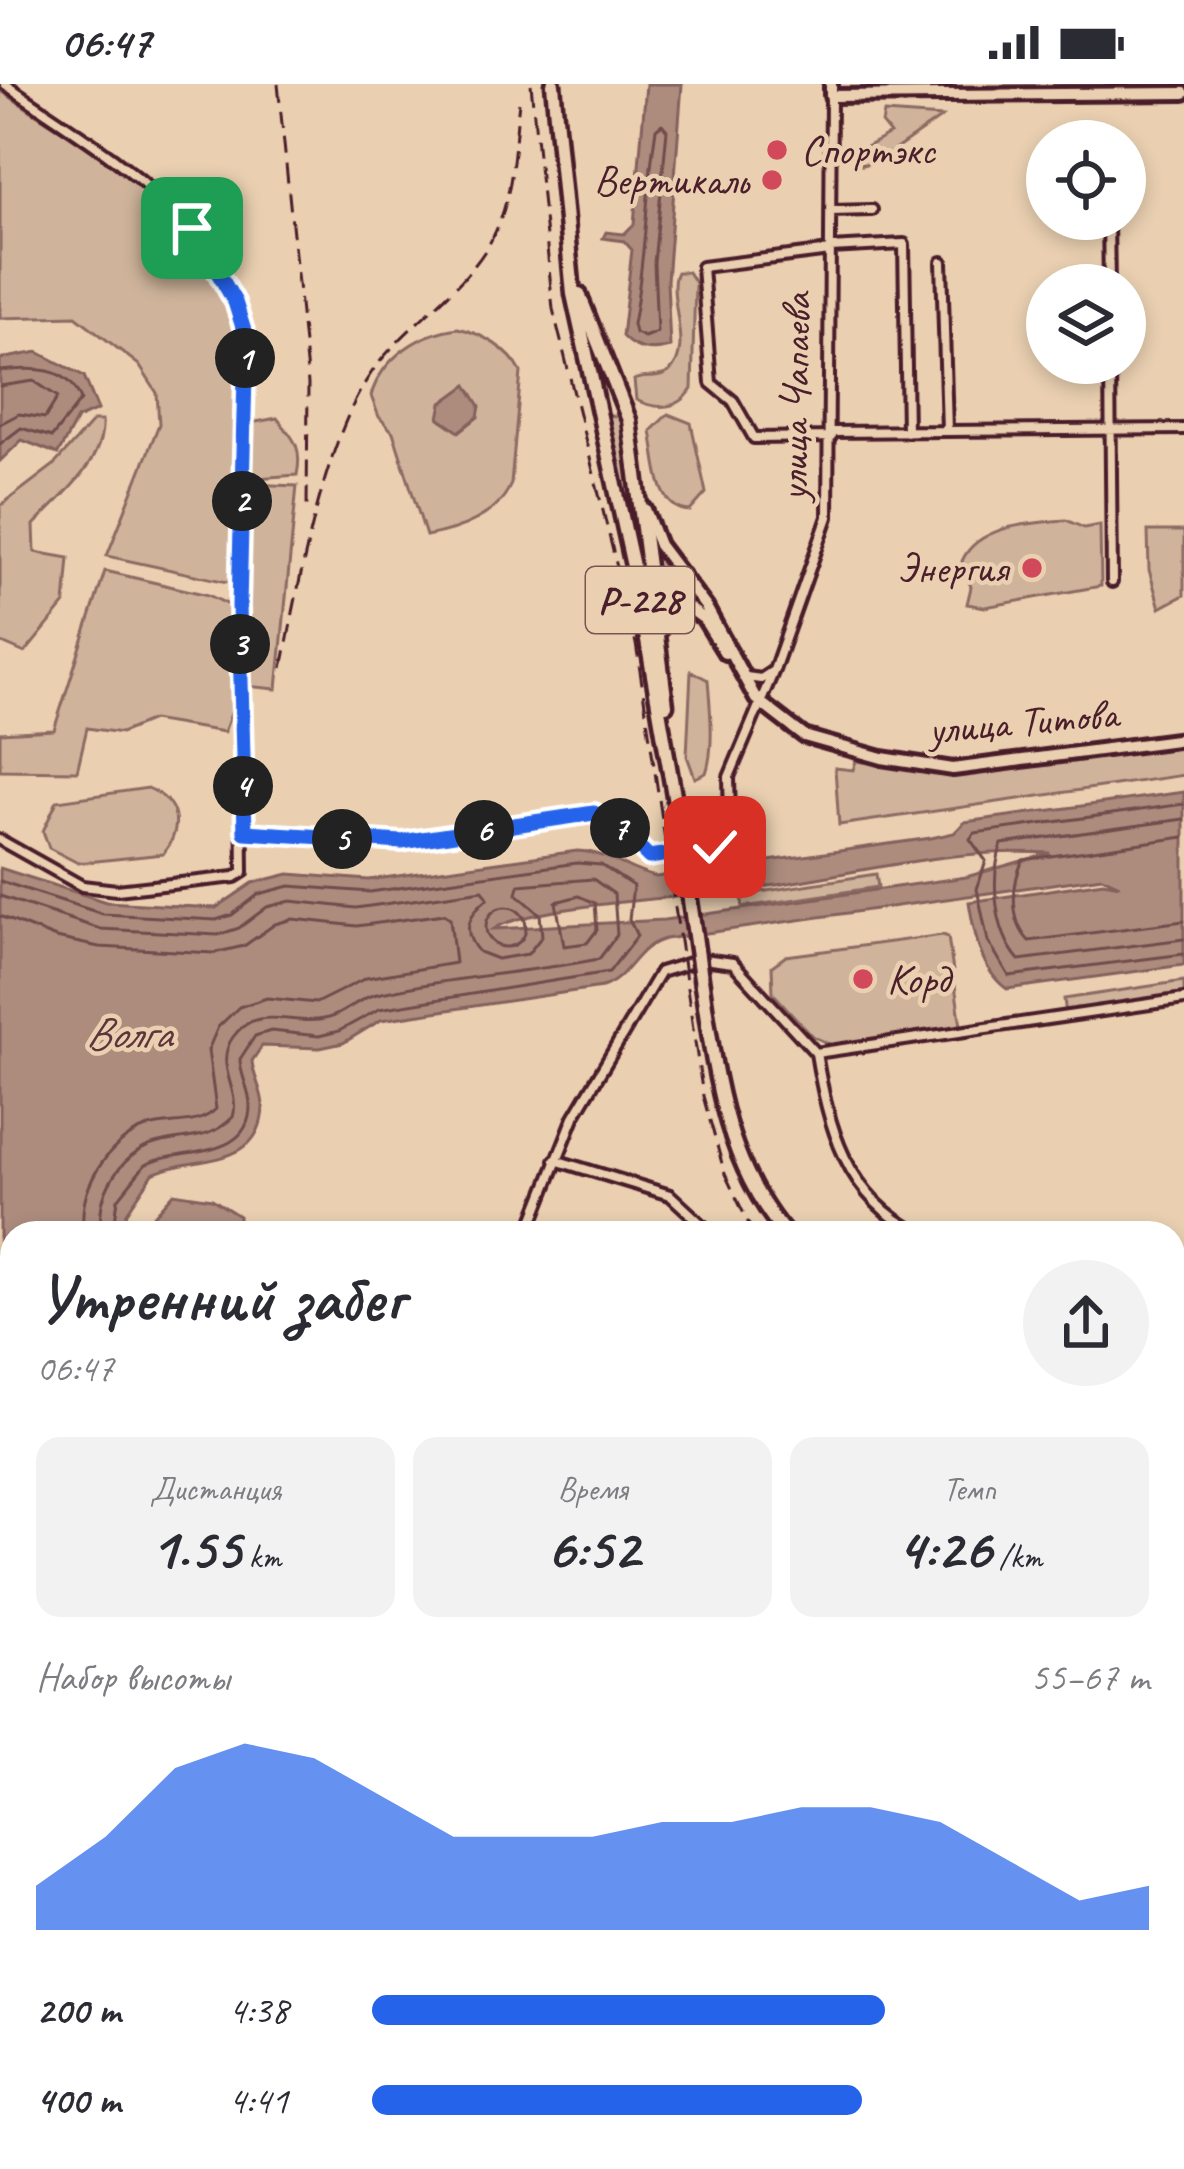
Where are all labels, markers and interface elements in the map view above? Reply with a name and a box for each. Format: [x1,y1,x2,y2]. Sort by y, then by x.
text: 06:47 [60,14,151,71]
map controls [1026,120,1146,384]
button: locate [1026,120,1146,240]
place label: Спортэкс [801,124,937,177]
marker: Спортэкс [764,137,790,163]
place label: Вертикаль [594,154,751,207]
marker: Вертикаль [759,167,785,193]
pin [141,177,243,279]
icon: arrive [159,195,225,261]
button: layers [1026,264,1146,384]
street label: улица Чапаева [767,290,823,505]
pin: 1 [215,328,275,388]
text: 1 [238,337,252,379]
pin: 2 [212,471,272,531]
text: 2 [235,480,249,522]
place label: Энергия [897,542,1011,595]
marker: Энергия [1019,555,1045,581]
road number: Р-228 [586,567,694,633]
pin: 3 [210,614,270,674]
text: 3 [233,623,247,665]
street label: улица Титова [923,687,1124,757]
pin: 4 [213,756,273,816]
text: 4 [236,765,250,807]
pin [664,796,766,898]
pin: 7 [590,798,650,858]
pin: 6 [454,800,514,860]
text: 7 [613,807,627,849]
pin: 5 [312,809,372,869]
text: 6 [476,809,492,851]
icon: check [682,814,748,880]
text: 5 [335,818,349,860]
place label: Корд [887,953,954,1006]
marker: Корд [850,966,876,992]
water label: Волга [85,1005,175,1062]
text: Утренний забег [36,1257,404,1340]
button: share [1023,1260,1149,1386]
text: 06:47 [36,1344,114,1393]
text: Дистанция [150,1468,281,1510]
text: Время [558,1468,627,1510]
text: Темп [943,1468,996,1510]
text: 1.55 [150,1510,241,1586]
text: 6:52 [546,1510,639,1586]
text: 4:26 [897,1510,991,1586]
text: km [241,1536,281,1578]
text: /km [991,1536,1042,1578]
text: Набор высоты [36,1653,230,1702]
text: 55–67 m [1030,1653,1149,1702]
text: 200 m [36,1986,120,2035]
text: 4:38 [228,1986,288,2035]
text: 400 m [36,2076,120,2125]
text: 4:41 [228,2076,288,2125]

